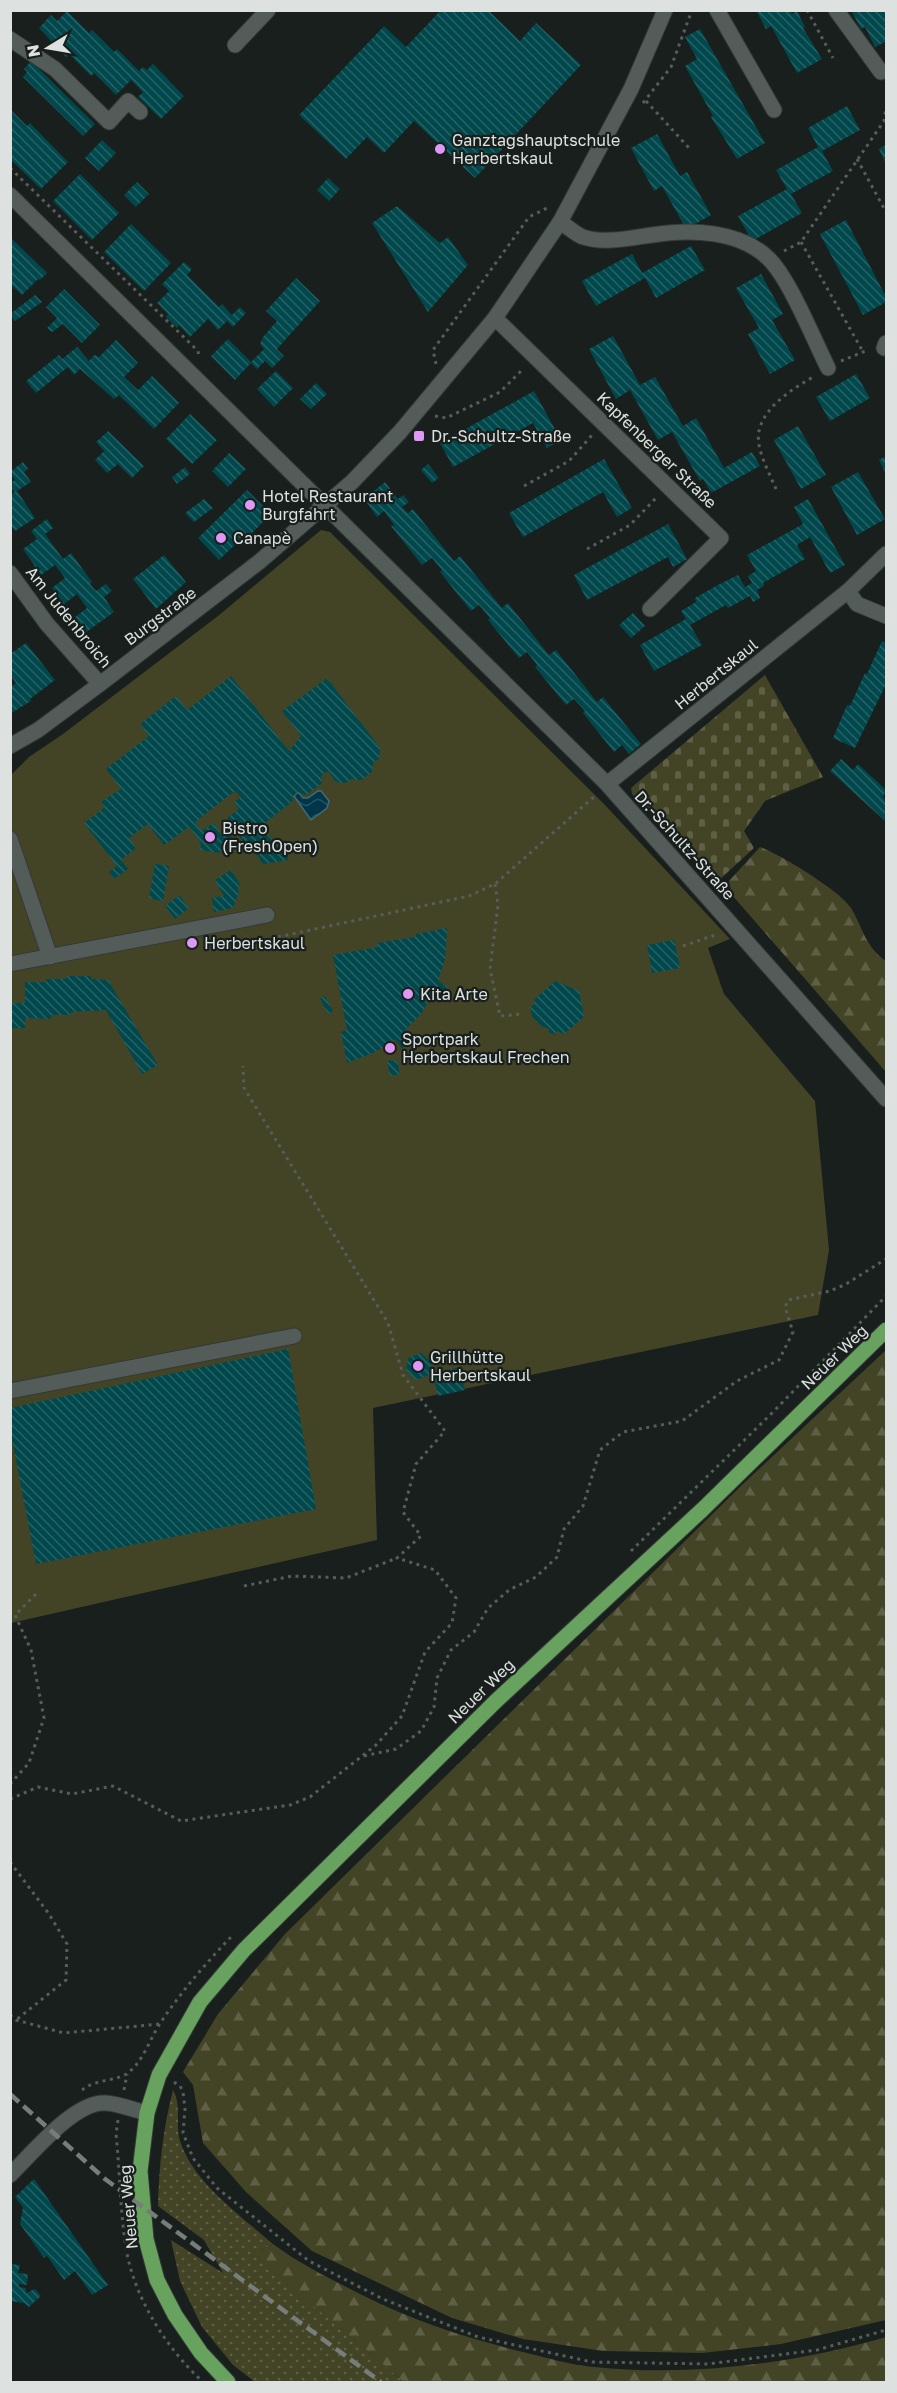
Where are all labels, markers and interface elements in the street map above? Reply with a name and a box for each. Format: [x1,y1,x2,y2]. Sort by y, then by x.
north arrow [18,18,78,78]
text: N [22,43,44,59]
place label: Ganztagshauptschule Herbertskaul [452,130,620,168]
marker: Ganztagshauptschule Herbertskaul [433,142,447,156]
street label: Kapfenberger Straße [593,388,721,512]
place label: Dr.-Schultz-Straße [431,426,571,446]
marker: Dr.-Schultz-Straße [412,429,426,443]
place label: Hotel Restaurant Burgfahrt [262,486,393,524]
marker: Hotel Restaurant Burgfahrt [243,498,257,512]
place label: Canapè [233,528,291,548]
marker: Canapè [214,531,228,545]
street label: Am Judenbroich [22,562,116,672]
street label: Burgstraße [120,582,200,650]
street label: Herbertskaul [670,634,762,714]
street label: Dr.-Schultz-Straße [631,786,739,904]
place label: Bistro (FreshOpen) [222,818,318,856]
marker: Bistro (FreshOpen) [203,830,217,844]
place label: Herbertskaul [204,933,305,953]
marker: Herbertskaul [185,936,199,950]
place label: Kita Arte [420,984,488,1004]
marker: Kita Arte [401,987,415,1001]
place label: Sportpark Herbertskaul Frechen [402,1029,570,1067]
marker: Sportpark Herbertskaul Frechen [383,1041,397,1055]
street label: Neuer Weg [797,1320,871,1394]
place label: Grillhütte Herbertskaul [430,1347,531,1385]
marker: Grillhütte Herbertskaul [411,1359,425,1373]
street label: Neuer Weg [444,1654,518,1728]
street label: Neuer Weg [114,2164,142,2250]

